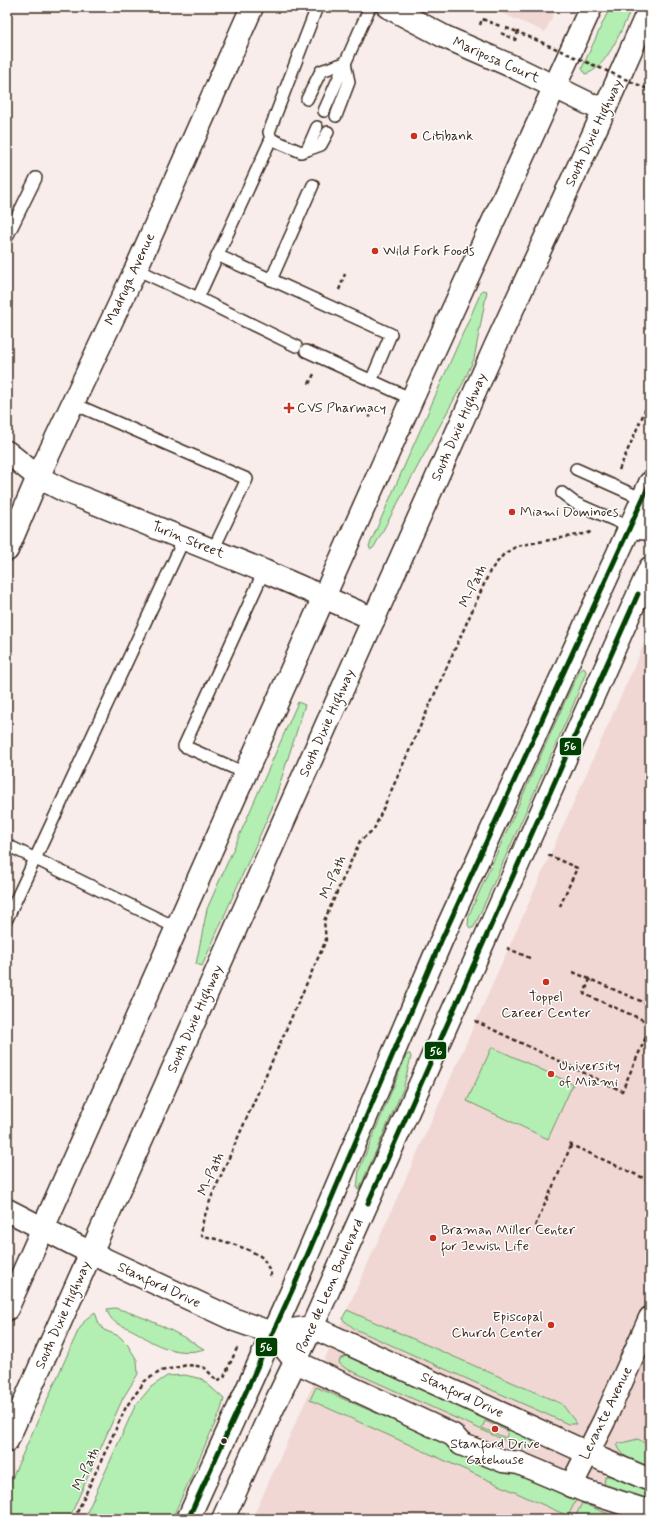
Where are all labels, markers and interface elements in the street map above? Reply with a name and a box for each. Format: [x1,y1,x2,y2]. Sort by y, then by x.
street label: Mariposa Court [450,33,543,88]
street label: South Dixie Highway [561,76,629,191]
place label: Citibank [422,127,473,145]
marker: Citibank [409,131,419,141]
street label: Madruga Avenue [101,230,159,328]
place label: Wild Fork Foods [383,242,475,260]
marker: Wild Fork Foods [370,246,380,256]
street label: South Dixie Highway [427,370,493,485]
place label: CVS Pharmacy [297,399,386,417]
marker: CVS Pharmacy [284,403,294,413]
place label: Miami Dominoes [520,503,619,521]
marker: Miami Dominoes [507,507,517,517]
street label: Turin Street [149,517,228,563]
street label: M-Path [455,561,491,610]
street label: South Dixie Highway [295,666,361,781]
line badge: 56 [559,737,582,756]
text: 56 [564,740,576,754]
street label: M-Path [316,852,351,901]
street label: South Dixie Highway [163,962,229,1077]
marker: Toppel Career Center [541,977,551,987]
place label: Toppel Career Center [501,988,591,1022]
line badge: 56 [424,1041,447,1060]
text: 56 [430,1045,442,1059]
place label: University of Miami [559,1057,620,1091]
marker: University of Miami [546,1069,556,1079]
street label: M-Path [194,1149,229,1198]
street label: Ponce de Leon Boulevard [292,1216,368,1356]
place label: Braman Miller Center for Jewish Life [441,1221,576,1257]
marker: Braman Miller Center for Jewish Life [428,1233,438,1243]
street label: South Dixie Highway [31,1258,97,1373]
street label: Stanford Drive [114,1258,203,1314]
place label: Episcopal Church Center [452,1308,543,1342]
marker: Episcopal Church Center [546,1320,556,1330]
line badge: 56 [255,1337,278,1357]
text: 56 [260,1341,272,1355]
street label: Levante Avenue [576,1363,636,1463]
street label: Stanford Drive [417,1368,506,1424]
marker: Stanford Drive Gatehouse [490,1424,500,1434]
place label: Stanford Drive Gatehouse [450,1435,540,1469]
unlabelled marker [219,1436,229,1446]
street label: M-Path [68,1444,104,1493]

